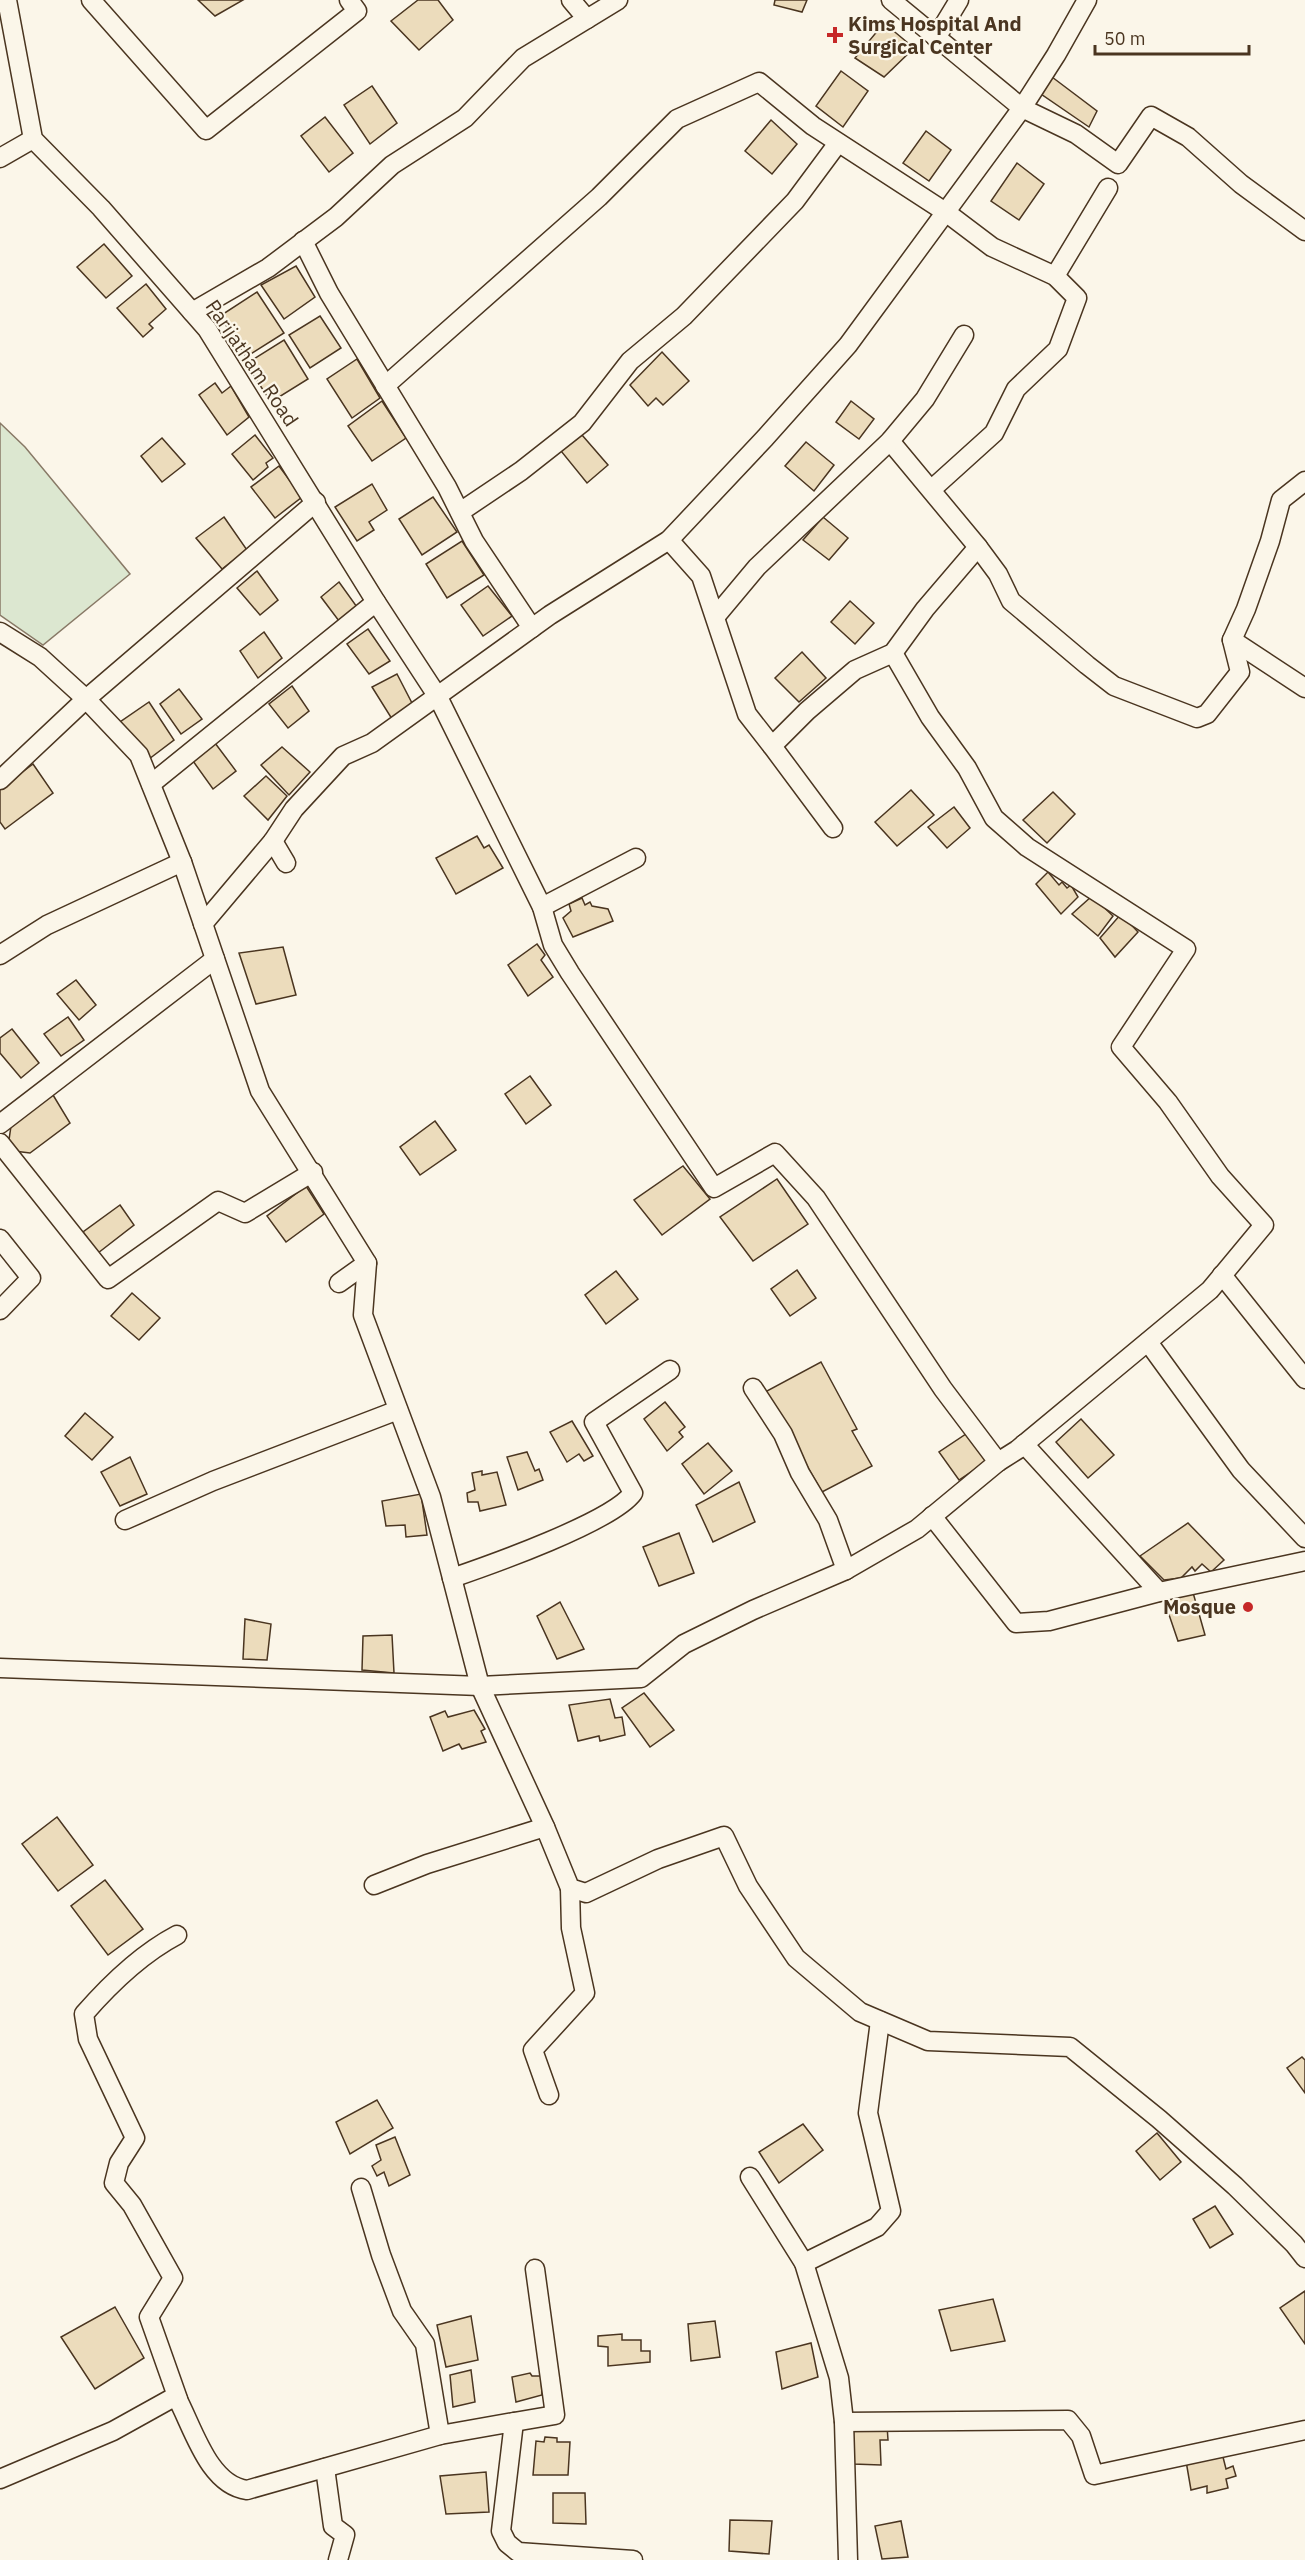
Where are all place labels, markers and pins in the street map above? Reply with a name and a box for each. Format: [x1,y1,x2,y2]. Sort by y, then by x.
place label: Kims Hospital And Surgical Center [848,10,1022,60]
marker: Kims Hospital And Surgical Center [826,26,844,44]
place label: Mosque [1163,1593,1236,1620]
marker: Mosque [1241,1600,1255,1614]

